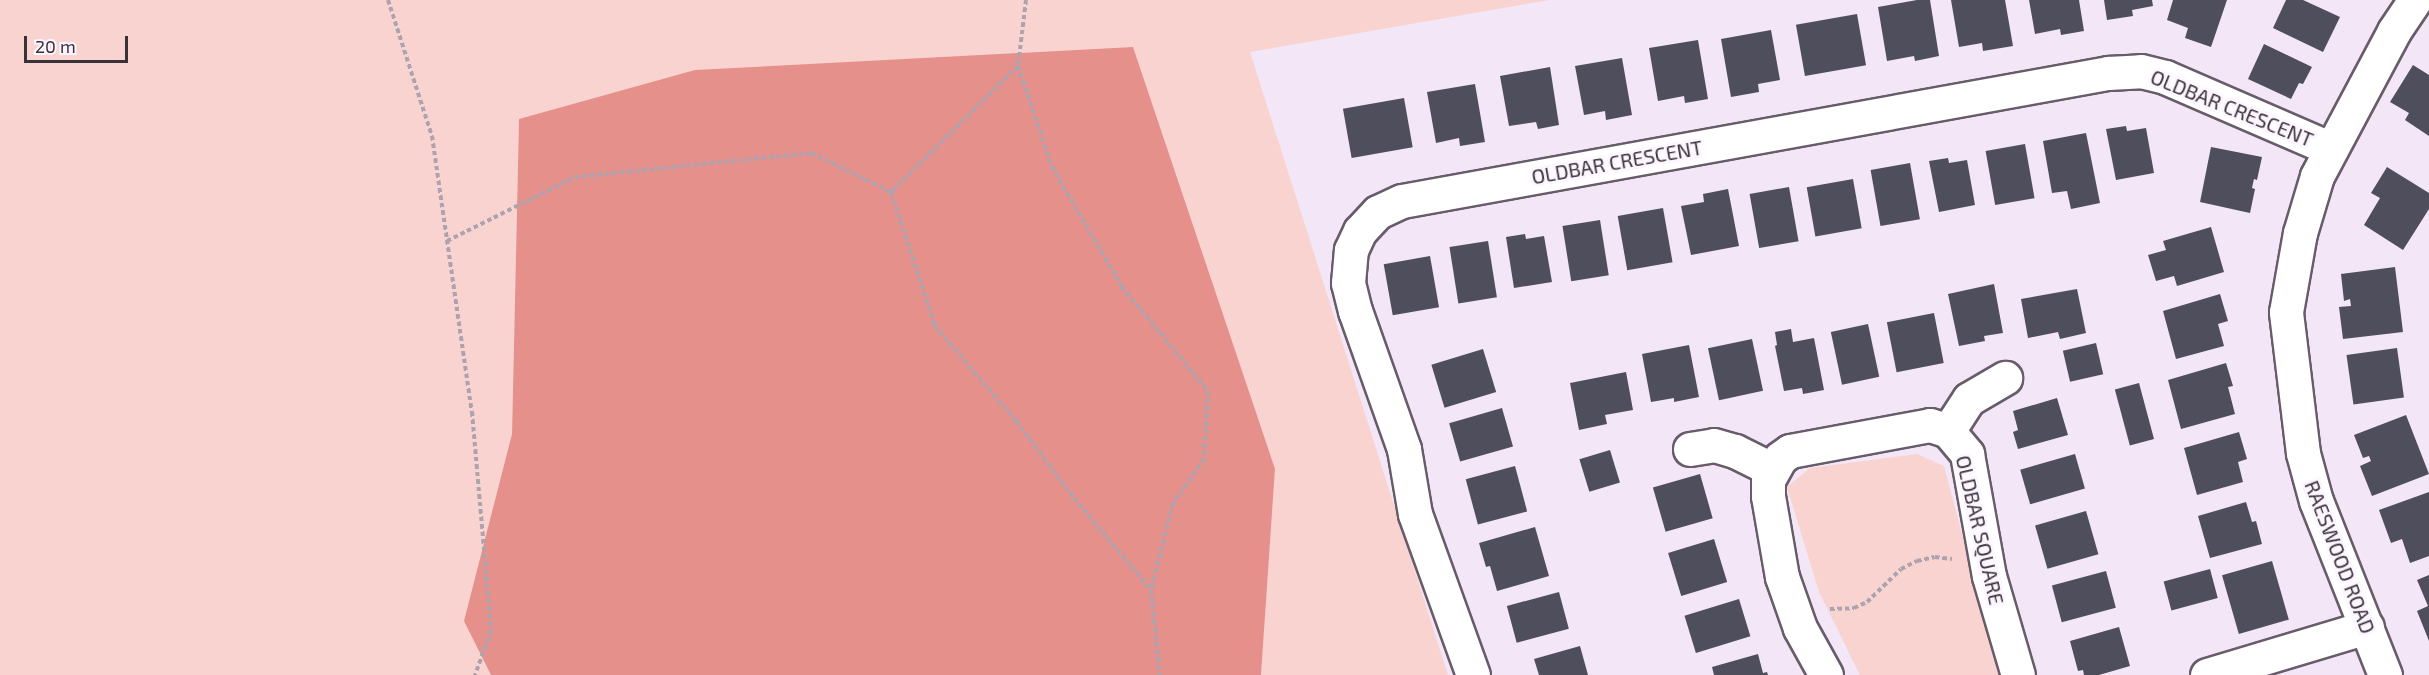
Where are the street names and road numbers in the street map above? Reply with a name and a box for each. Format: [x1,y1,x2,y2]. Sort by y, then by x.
street label: OLDBAR CRESCENT [2147,64,2317,152]
street label: OLDBAR CRESCENT [1530,135,1704,189]
street label: OLDBAR SQUARE [1951,453,2009,607]
street label: RAESWOOD ROAD [2300,477,2380,637]

